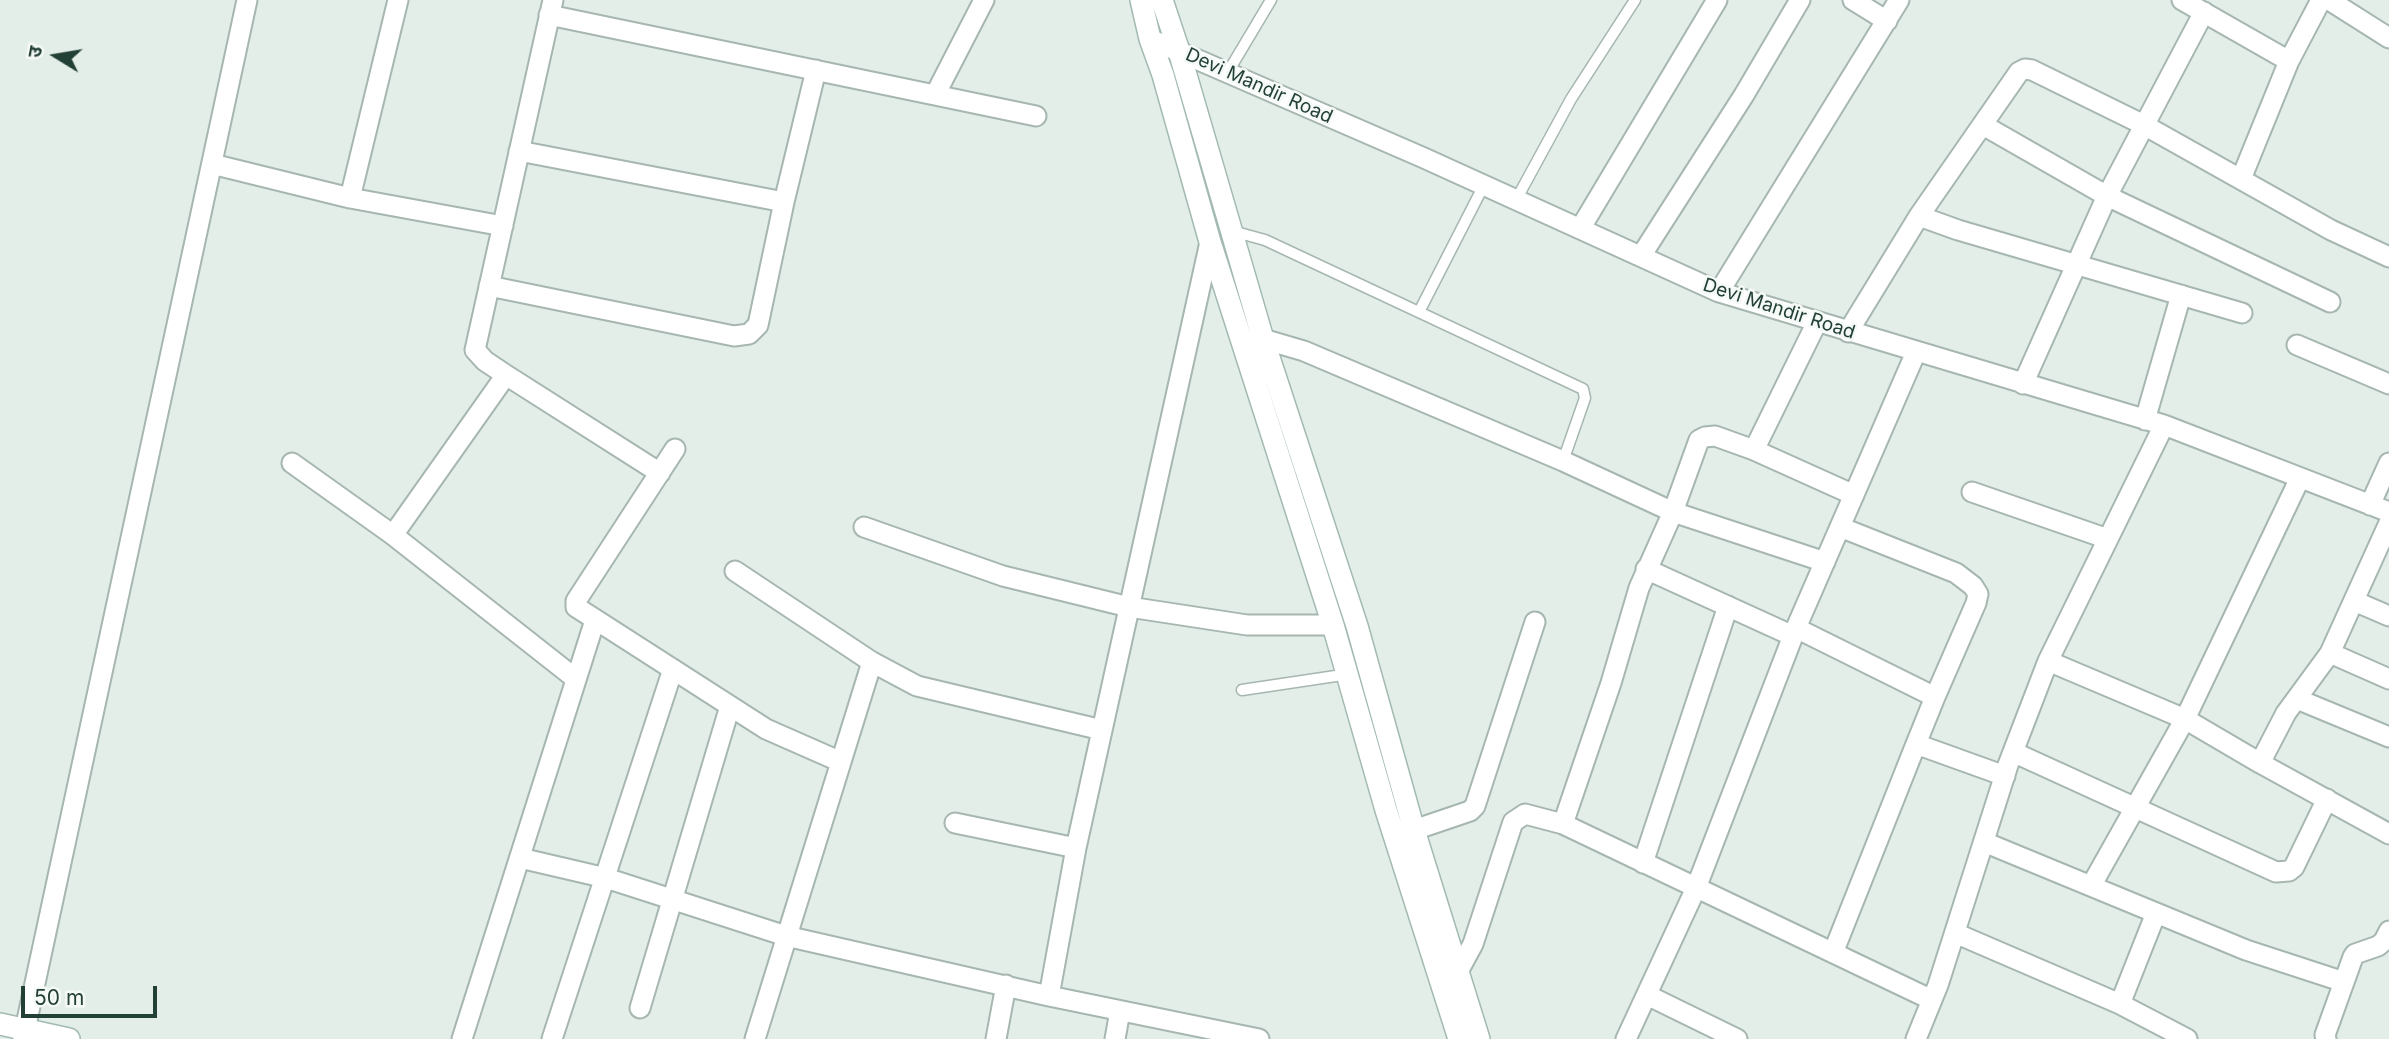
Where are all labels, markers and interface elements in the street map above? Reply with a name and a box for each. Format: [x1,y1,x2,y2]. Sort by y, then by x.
north arrow [21,21,91,91]
street label: Devi Mandir Road [1182,43,1336,129]
text: उ [23,44,47,60]
street label: Devi Mandir Road [1700,274,1858,344]
scale bar [24,972,161,1016]
text: 50 m [34,985,84,1010]

